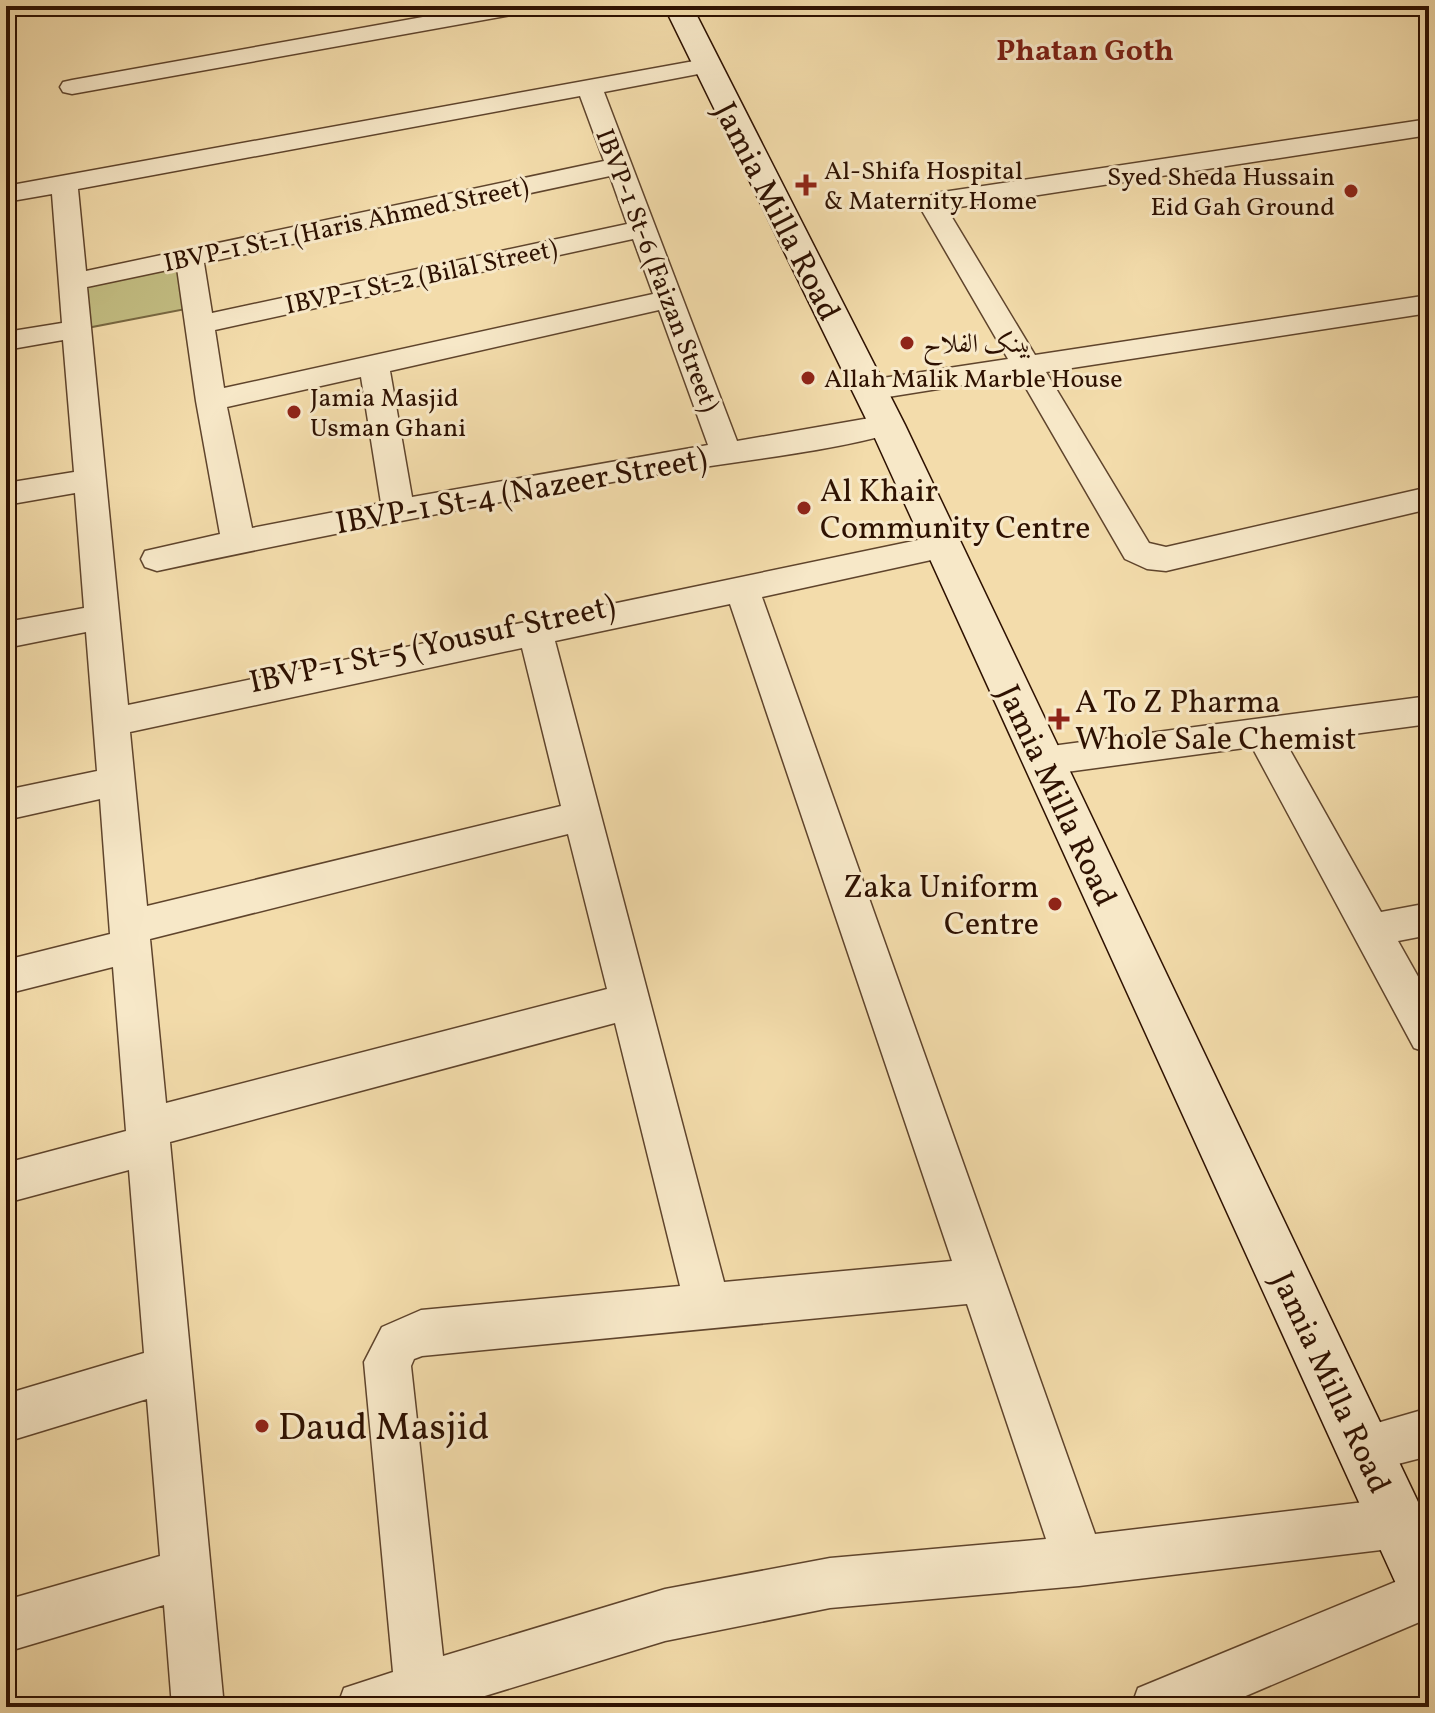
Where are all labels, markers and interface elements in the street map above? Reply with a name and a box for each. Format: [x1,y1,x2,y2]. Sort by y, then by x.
district label: Phatan Goth [996,31,1174,73]
street label: Jamia Milla Road [701,95,849,329]
street label: IBVP-1 St-6 (Faizan Street) [586,124,727,417]
place label: Al-Shifa Hospital & Maternity Home [824,154,1037,220]
place label: Syed Sheda Hussain Eid Gah Ground [1107,160,1335,226]
street label: IBVP-1 St-1 (Haris Ahmed Street) [161,170,532,282]
marker: Al-Shifa Hospital & Maternity Home [795,174,817,196]
marker: Syed Sheda Hussain Eid Gah Ground [1342,182,1360,200]
street label: IBVP-1 St-2 (Bilal Street) [282,232,561,324]
place label: بینک الفلاح [923,327,1032,367]
marker: بینک الفلاح [898,334,916,352]
place label: Allah Malik Marble House [824,362,1122,398]
marker: Allah Malik Marble House [799,369,817,387]
place label: Jamia Masjid Usman Ghani [310,381,466,447]
marker: Jamia Masjid Usman Ghani [285,403,303,421]
street label: IBVP-1 St-4 (Nazeer Street) [332,439,711,547]
place label: Al Khair Community Centre [820,471,1090,552]
marker: Al Khair Community Centre [795,499,813,517]
street label: IBVP-1 St-5 (Yousuf Street) [246,586,620,706]
street label: Jamia Milla Road [985,678,1126,914]
place label: A To Z Pharma Whole Sale Chemist [1075,682,1356,763]
marker: A To Z Pharma Whole Sale Chemist [1050,710,1068,728]
place label: Zaka Uniform Centre [843,867,1039,948]
marker: Zaka Uniform Centre [1046,895,1064,913]
street label: Jamia Milla Road [1259,1265,1400,1501]
place label: Daud Masjid [278,1403,489,1456]
marker: Daud Masjid [253,1417,271,1435]

